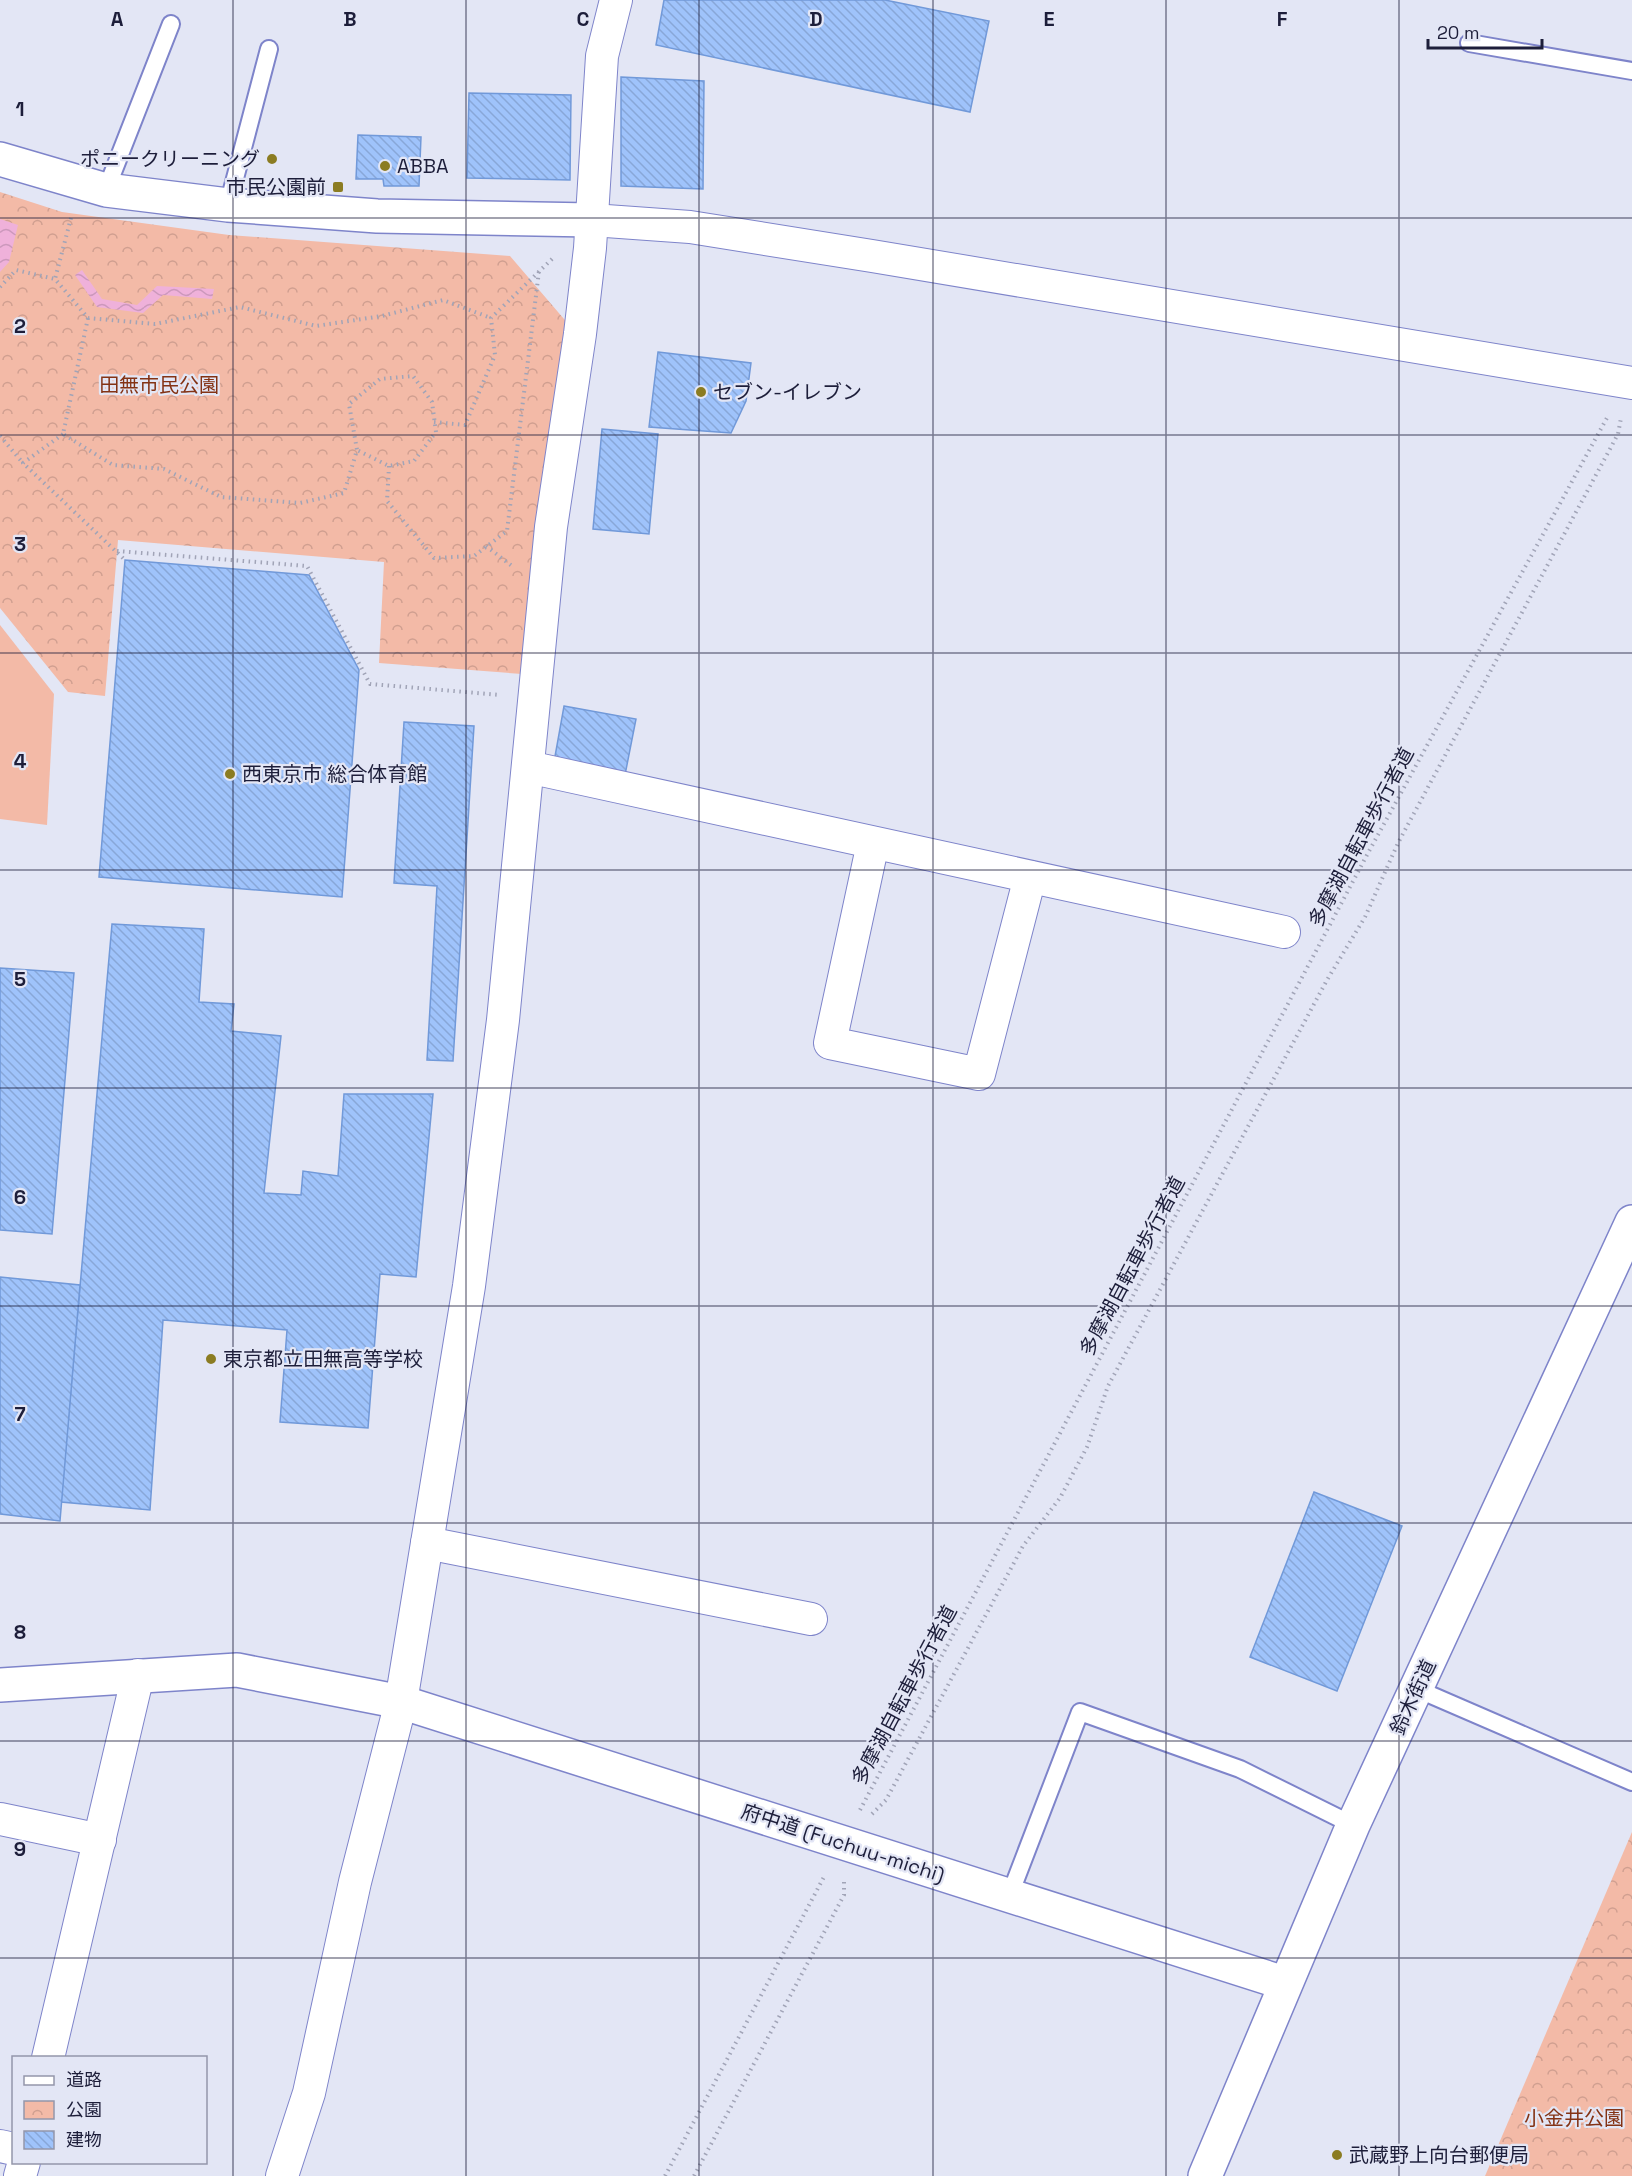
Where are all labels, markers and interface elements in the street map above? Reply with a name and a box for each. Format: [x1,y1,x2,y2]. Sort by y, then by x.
text: A [111,6,124,32]
text: B [343,6,357,32]
text: C [577,6,590,32]
text: D [809,6,823,32]
text: E [1043,6,1055,32]
text: F [1277,6,1288,32]
scale bar [1428,12,1542,50]
text: 20 m [1437,21,1480,44]
text: 1 [15,96,25,122]
place label: ポニークリーニング [80,146,260,172]
marker: ポニークリーニング [265,152,279,166]
place label: ABBA [397,153,449,179]
marker: ABBA [378,159,392,173]
place label: 市民公園前 [226,174,326,200]
marker: 市民公園前 [331,180,345,194]
text: 2 [14,313,26,339]
park label: 田無市民公園 [99,372,219,398]
place label: セブン-イレブン [713,379,862,405]
marker: セブン-イレブン [694,385,708,399]
text: 3 [14,531,26,557]
street label: 多摩湖自転車歩行者道 [1303,743,1419,931]
text: 4 [14,748,27,774]
place label: 西東京市 総合体育館 [242,761,427,787]
marker: 西東京市 総合体育館 [223,767,237,781]
text: 5 [14,966,26,992]
street label: 多摩湖自転車歩行者道 [1074,1172,1190,1360]
text: 6 [14,1184,26,1210]
place label: 東京都立田無高等学校 [223,1346,423,1372]
marker: 東京都立田無高等学校 [204,1352,218,1366]
text: 7 [14,1401,26,1427]
street label: 多摩湖自転車歩行者道 [846,1601,962,1789]
text: 8 [14,1619,26,1645]
street label: 鈴木街道 [1384,1655,1442,1739]
street label: 府中道 (Fuchuu-michi) [738,1798,948,1888]
text: 9 [14,1836,26,1862]
legend [12,2056,207,2164]
text: 道路 [66,2068,102,2091]
text: 公園 [66,2098,102,2121]
park label: 小金井公園 [1524,2105,1624,2131]
text: 建物 [66,2128,102,2151]
place label: 武蔵野上向台郵便局 [1349,2142,1529,2168]
marker: 武蔵野上向台郵便局 [1330,2148,1344,2162]

